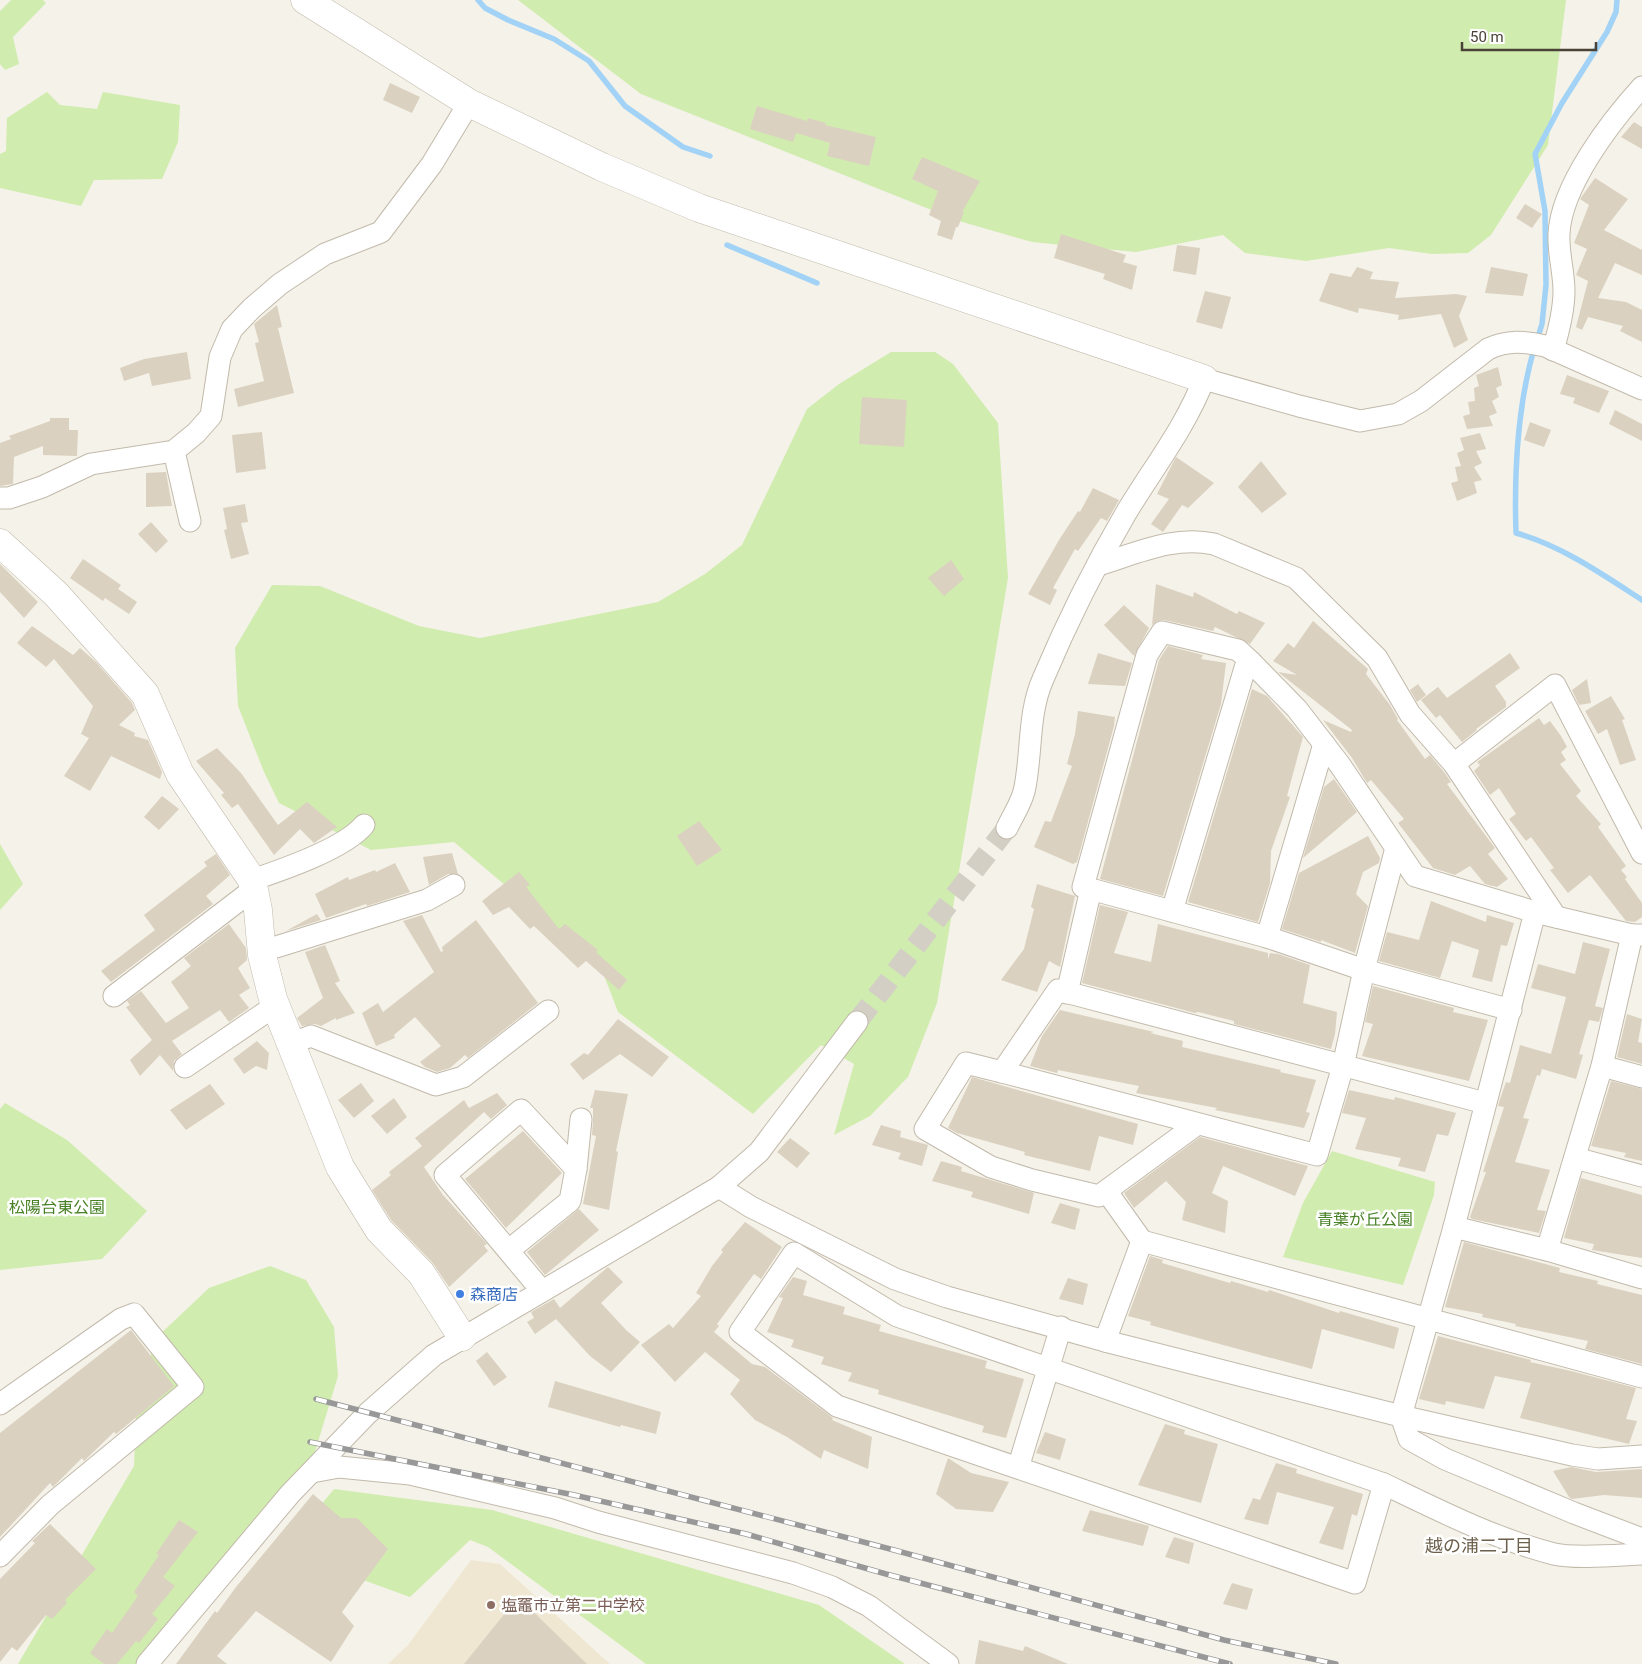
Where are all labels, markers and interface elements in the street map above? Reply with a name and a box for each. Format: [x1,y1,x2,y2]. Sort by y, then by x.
scale bar [1462,20,1596,52]
text: 50 m [1470,28,1504,46]
park label: 松陽台東公園 [9,1198,105,1217]
park label: 青葉が丘公園 [1317,1210,1413,1229]
place label: 森商店 [470,1285,518,1304]
marker: 森商店 [454,1288,466,1300]
district label: 越の浦二丁目 [1425,1535,1533,1556]
place label: 塩竈市立第二中学校 [501,1596,645,1615]
marker: 塩竈市立第二中学校 [485,1599,497,1611]

